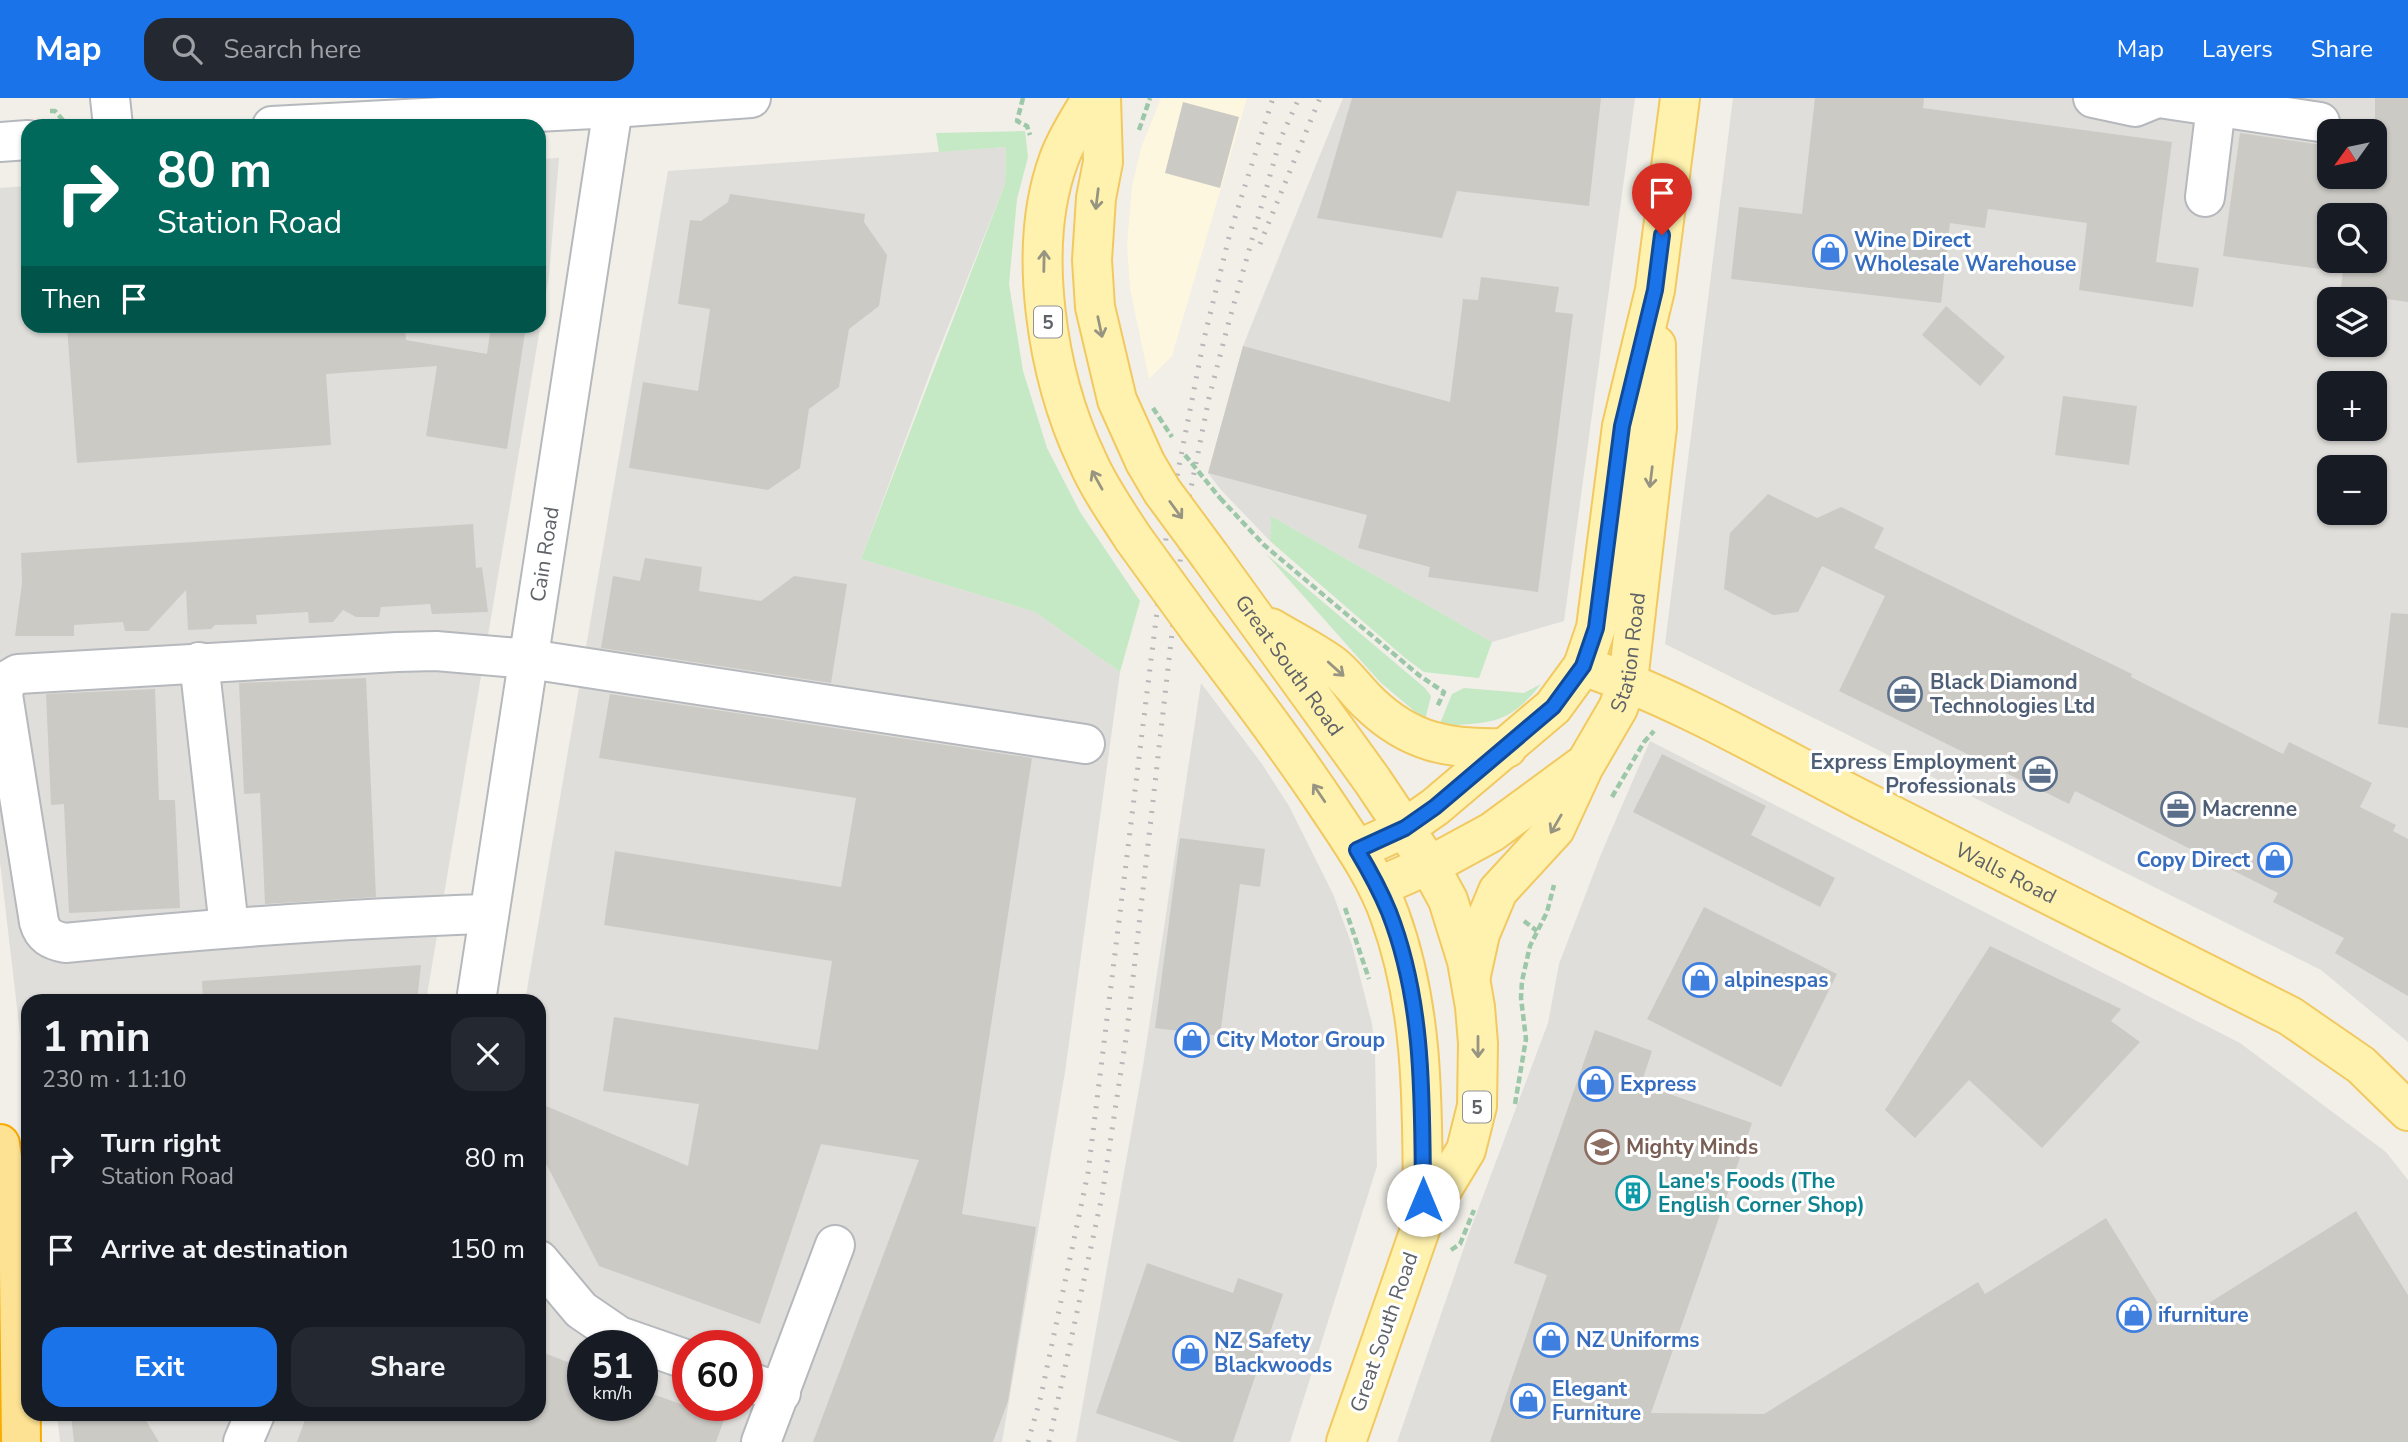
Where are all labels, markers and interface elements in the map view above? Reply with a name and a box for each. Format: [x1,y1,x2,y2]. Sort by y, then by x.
search box [144,18,634,81]
text: Map [35,27,102,72]
icon: search [168,30,206,68]
text: Search here [224,32,361,67]
text: Map [2117,33,2164,65]
text: Layers [2202,33,2273,65]
text: Share [2311,33,2373,65]
north arrow [2317,119,2387,189]
map controls [2317,119,2387,525]
text: 80 m [157,137,272,204]
icon: right [42,147,133,238]
pin [1632,163,1692,235]
icon: arrive [1643,174,1681,212]
one-way arrow [1090,187,1103,210]
text: Station Road [157,201,342,244]
button: search [2317,203,2387,273]
place label: Wine Direct Wholesale Warehouse [1854,226,2076,278]
shop icon: Wine Direct Wholesale Warehouse [1811,233,1849,271]
one-way arrow [1037,250,1051,273]
icon: arrive [115,280,153,318]
text: Then [42,282,101,317]
button: layers [2317,287,2387,357]
road number: 5 [1034,306,1062,338]
one-way arrow [1093,315,1107,338]
button: + [2317,371,2387,441]
button: − [2317,455,2387,525]
one-way arrow [1645,465,1658,488]
one-way arrow [1090,470,1103,491]
one-way arrow [1168,500,1183,519]
street label: Cain Road [523,505,566,604]
street label: Great South Road [1229,589,1350,742]
street label: Station Road [1604,591,1652,716]
one-way arrow [1327,661,1345,677]
place label: Black Diamond Technologies Ltd [1930,668,2095,720]
office icon: Black Diamond Technologies Ltd [1886,675,1924,713]
place label: Express Employment Professionals [1811,748,2017,800]
office icon: Express Employment Professionals [2021,755,2059,793]
one-way arrow [1312,784,1326,803]
office icon: Macrenne [2159,790,2197,828]
place label: Macrenne [2202,795,2297,823]
one-way arrow [1549,813,1563,833]
street label: Walls Road [1950,836,2061,910]
shop icon: Copy Direct [2256,841,2294,879]
place label: Copy Direct [2136,846,2251,874]
shop icon: alpinespas [1681,961,1719,999]
place label: alpinespas [1724,966,1828,994]
text: 1 min [42,1009,151,1066]
button: close [451,1017,525,1091]
shop icon: City Motor Group [1173,1021,1211,1059]
place label: City Motor Group [1216,1026,1385,1054]
one-way arrow [1471,1035,1485,1058]
text: 230 m · 11:10 [42,1064,187,1095]
shop icon: Express [1577,1065,1615,1103]
place label: Express [1620,1070,1697,1098]
road number: 5 [1463,1091,1491,1122]
text: Turn right [101,1126,220,1161]
school or university icon: Mighty Minds [1583,1128,1621,1166]
place label: Mighty Minds [1626,1133,1758,1161]
icon: right [42,1140,80,1178]
text: 80 m [465,1141,525,1176]
text: Station Road [101,1161,234,1192]
position arrow [1386,1163,1460,1237]
place label: Lane's Foods (The English Corner Shop) [1658,1167,1865,1219]
building icon: Lane's Foods (The English Corner Shop) [1614,1174,1652,1212]
icon: arrive [42,1231,80,1269]
text: Arrive at destination [101,1232,348,1267]
text: 150 m [449,1232,525,1267]
street label: Great South Road [1343,1248,1425,1416]
shop icon: ifurniture [2115,1296,2153,1334]
place label: ifurniture [2158,1301,2249,1329]
shop icon: NZ Uniforms [1532,1321,1570,1359]
place label: NZ Uniforms [1576,1326,1700,1354]
button: Exit [42,1327,277,1407]
button: Share [291,1327,525,1407]
place label: NZ Safety Blackwoods [1214,1327,1332,1379]
speed limit sign: 60 [672,1330,763,1421]
shop icon: NZ Safety Blackwoods [1171,1334,1209,1372]
text: 51 [591,1343,634,1390]
place label: Elegant Furniture [1552,1375,1641,1427]
text: km/h [593,1381,632,1405]
shop icon: Elegant Furniture [1509,1382,1547,1420]

